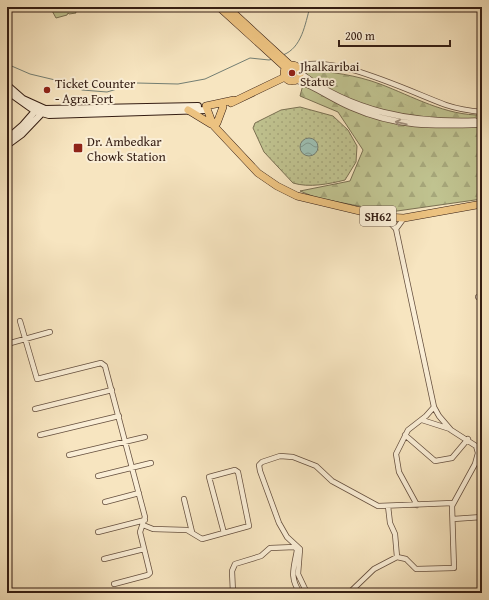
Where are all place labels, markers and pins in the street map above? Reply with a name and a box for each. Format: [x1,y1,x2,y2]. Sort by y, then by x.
place label: Jhalkaribai Statue [298,57,360,91]
marker: Jhalkaribai Statue [287,68,297,78]
place label: Ticket Counter - Agra Fort [55,74,136,108]
marker: Ticket Counter - Agra Fort [42,85,52,95]
place label: Dr. Ambedkar Chowk Station [87,132,166,166]
marker: Dr. Ambedkar Chowk Station [72,142,84,154]

